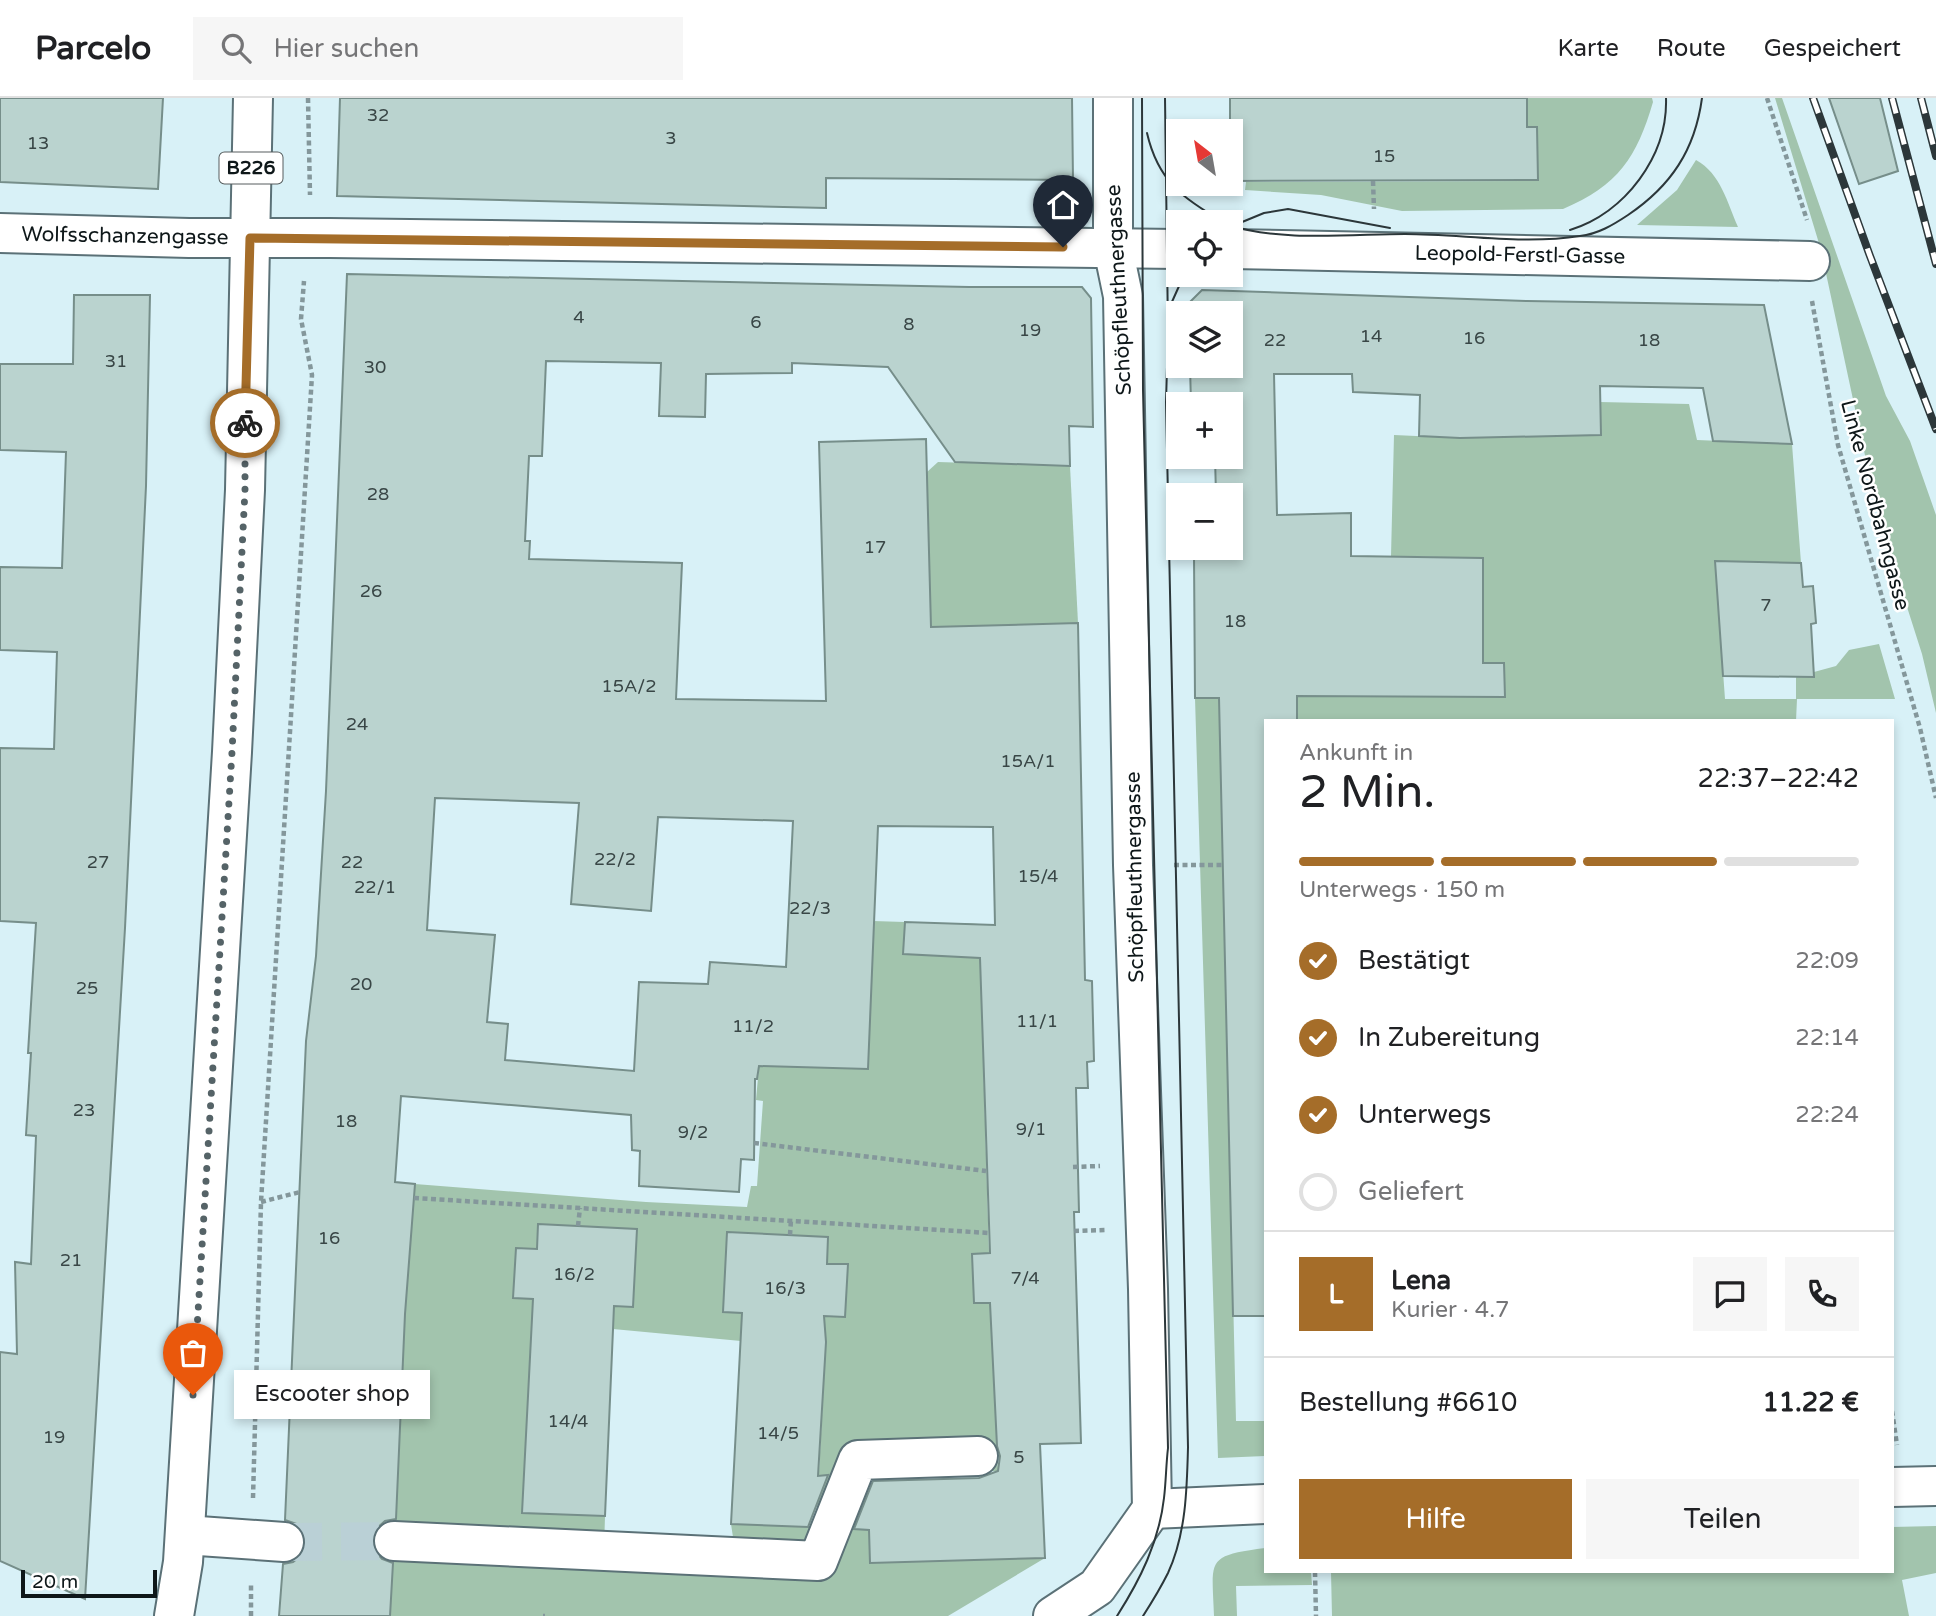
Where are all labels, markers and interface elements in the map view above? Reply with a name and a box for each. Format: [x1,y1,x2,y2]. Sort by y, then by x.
search box [193,17,683,80]
text: Parcelo [35,29,151,68]
icon: search [217,29,255,67]
text: Hier suchen [273,33,419,64]
text: Karte [1557,34,1619,63]
text: Route [1657,34,1726,63]
text: Gespeichert [1764,34,1901,63]
house number: 32 [367,104,389,126]
north arrow [1166,119,1242,196]
map controls [1166,119,1243,560]
house number: 3 [665,127,677,149]
house number: 13 [27,132,49,154]
house number: 15 [1373,145,1395,167]
road number: B226 [219,152,282,184]
pin [1033,175,1093,247]
street label: Schöpfleuthnergasse [1101,184,1137,396]
icon: home [1044,186,1082,224]
button: locate [1166,210,1243,287]
street label: Wolfsschanzengasse [21,222,229,250]
street label: Leopold-Ferstl-Gasse [1414,241,1626,269]
button: layers [1166,301,1243,378]
house number: 4 [573,306,585,328]
house number: 6 [750,311,762,333]
house number: 8 [903,313,915,335]
house number: 19 [1019,319,1041,341]
house number: 14 [1360,325,1382,347]
house number: 16 [1463,327,1485,349]
house number: 22 [1264,329,1286,351]
house number: 18 [1638,329,1660,351]
house number: 31 [105,350,127,372]
house number: 30 [364,356,386,378]
courier [210,388,280,458]
button: + [1166,392,1243,469]
street label: Linke Nordbahngasse [1835,397,1915,613]
icon: bike [226,404,264,442]
house number: 28 [367,483,389,505]
button: − [1166,483,1243,560]
house number: 17 [864,536,886,558]
house number: 26 [360,580,382,602]
house number: 7 [1760,594,1772,616]
house number: 18 [1224,610,1246,632]
house number: 15A/2 [601,675,657,697]
house number: 24 [346,713,368,735]
text: Ankunft in [1299,739,1413,767]
house number: 15A/1 [1000,750,1056,772]
text: 22:37–22:42 [1698,763,1859,794]
text: 2 Min. [1299,765,1435,820]
street label: Schöpfleuthnergasse [1121,771,1149,983]
house number: 22/2 [594,848,636,870]
house number: 27 [87,851,109,873]
house number: 22 [341,851,363,873]
house number: 15/4 [1018,865,1058,887]
house number: 22/1 [354,876,396,898]
text: Unterwegs · 150 m [1299,876,1505,904]
house number: 22/3 [789,897,831,919]
icon: check [1299,942,1337,980]
text: Bestätigt [1358,945,1470,976]
text: 22:09 [1795,947,1859,975]
house number: 20 [350,973,372,995]
house number: 25 [76,977,98,999]
house number: 11/1 [1016,1010,1058,1032]
house number: 11/2 [732,1015,774,1037]
icon: check [1299,1019,1337,1057]
text: In Zubereitung [1358,1022,1540,1053]
text: 22:14 [1795,1024,1859,1052]
icon: check [1299,1096,1337,1134]
house number: 23 [73,1099,95,1121]
text: Unterwegs [1358,1099,1491,1130]
text: 22:24 [1795,1101,1859,1129]
house number: 18 [335,1110,357,1132]
house number: 9/1 [1016,1118,1046,1140]
house number: 9/2 [678,1121,708,1143]
text: Geliefert [1358,1176,1464,1207]
house number: 16 [318,1227,340,1249]
house number: 21 [60,1249,82,1271]
button: chat [1693,1257,1767,1331]
button: phone [1785,1257,1859,1331]
house number: 16/2 [553,1263,595,1285]
text: Lena [1391,1265,1451,1296]
house number: 7/4 [1011,1267,1039,1289]
house number: 16/3 [764,1277,806,1299]
text: L [1329,1279,1343,1310]
text: Kurier · 4.7 [1391,1296,1509,1324]
pin [163,1323,223,1395]
icon: bag [174,1334,212,1372]
callout: Escooter shop [235,1370,431,1420]
text: Escooter shop [254,1380,410,1408]
text: Bestellung #6610 [1299,1387,1517,1418]
text: 11.22 € [1762,1387,1859,1418]
house number: 14/4 [548,1410,588,1432]
house number: 14/5 [757,1422,799,1444]
house number: 19 [43,1426,65,1448]
house number: 5 [1013,1446,1025,1468]
button: Hilfe [1299,1479,1572,1559]
button: Teilen [1586,1479,1859,1559]
scale bar [21,1567,158,1599]
text: 20 m [32,1571,78,1593]

